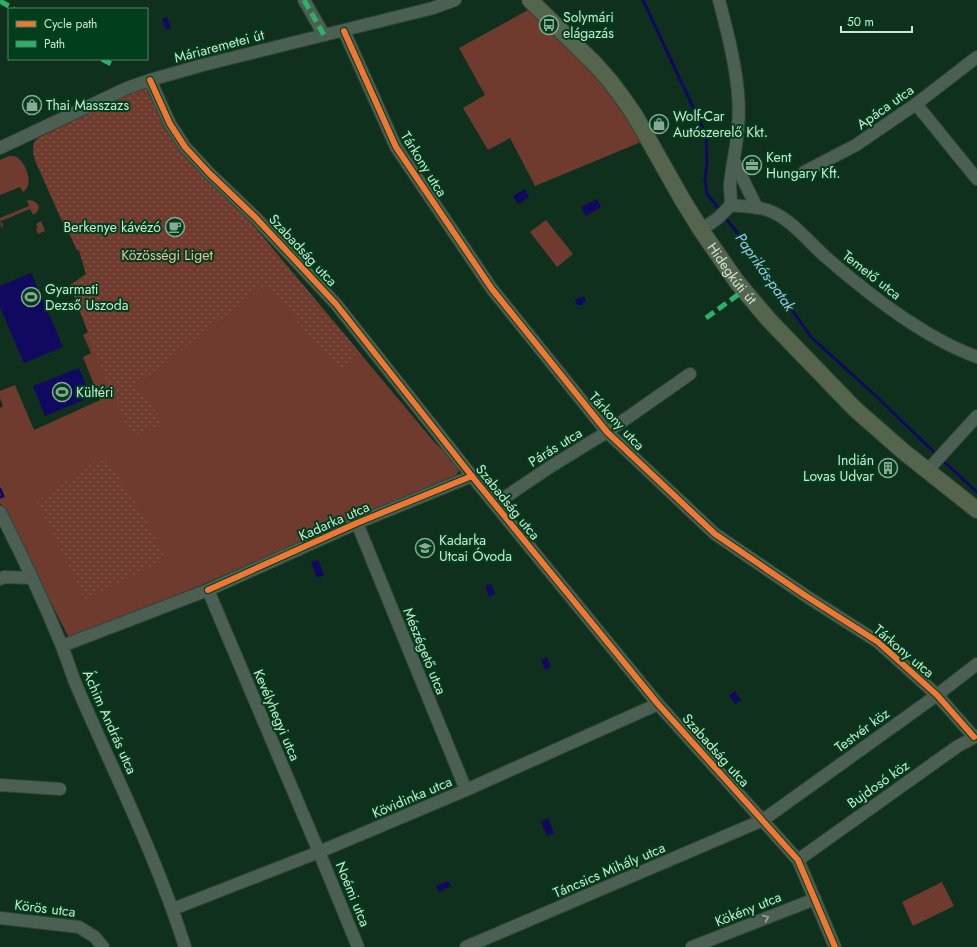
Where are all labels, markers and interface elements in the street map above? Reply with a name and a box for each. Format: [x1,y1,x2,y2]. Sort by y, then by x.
place label: Solymári elágazás [563,7,614,43]
legend [8,8,148,60]
scale bar [841,8,912,34]
text: 50 m [847,13,874,31]
bus stop icon: Solymári elágazás [538,14,560,36]
text: Cycle path [44,15,97,33]
street label: Máriaremetei út [172,24,267,68]
text: Path [44,35,65,53]
street label: Apáca utca [852,80,918,134]
shop icon: Thai Masszazs [21,94,43,116]
place label: Thai Masszazs [46,95,129,115]
place label: Wolf-Car Autószerelő Kkt. [673,106,768,142]
shop icon: Wolf-Car Autószerelő Kkt. [648,113,670,135]
street label: Tárkony utca [396,128,452,200]
place label: Kent Hungary Kft. [766,147,840,183]
office icon: Kent Hungary Kft. [741,154,763,176]
street label: Szabadság utca [264,209,342,291]
cafe icon: Berkenye kávézó [164,216,186,238]
place label: Berkenye kávézó [63,217,161,237]
water label: Paprikás-patak [730,228,801,316]
street label: Hidegkúti út [703,238,762,309]
park label: Közösségi Liget [121,245,213,265]
street label: Temető utca [838,246,906,304]
place label: Gyarmati Dezső Uszoda [45,279,128,315]
sports icon: Gyarmati Dezső Uszoda [20,286,42,308]
sports icon: Kültéri [51,381,73,403]
place label: Kültéri [76,382,114,402]
street label: Tárkony utca [585,387,649,455]
street label: Párás utca [524,423,586,471]
place label: Indián Lovas Udvar [803,450,874,486]
building icon: Indián Lovas Udvar [877,457,899,479]
street label: Szabadság utca [471,460,545,544]
street label: Kadarka utca [295,497,373,545]
place label: Kadarka Utcai Óvoda [439,530,512,566]
school or university icon: Kadarka Utcai Óvoda [414,537,436,559]
street label: Mészégető utca [398,605,452,697]
street label: Tárkony utca [869,620,939,682]
street label: Kevélyhegyi utca [249,666,305,764]
street label: Áchim András utca [78,667,142,777]
street label: Testvér köz [831,703,894,757]
street label: Szabadság utca [678,709,754,791]
street label: Bujdosó köz [843,755,914,813]
street label: Kövidinka utca [369,771,455,823]
street label: Táncsics Mihály utca [550,837,668,903]
street label: Noémi utca [331,858,375,930]
street label: Kökény utca [712,887,784,931]
street label: Körös utca [13,894,77,922]
one-way arrow [763,914,770,922]

